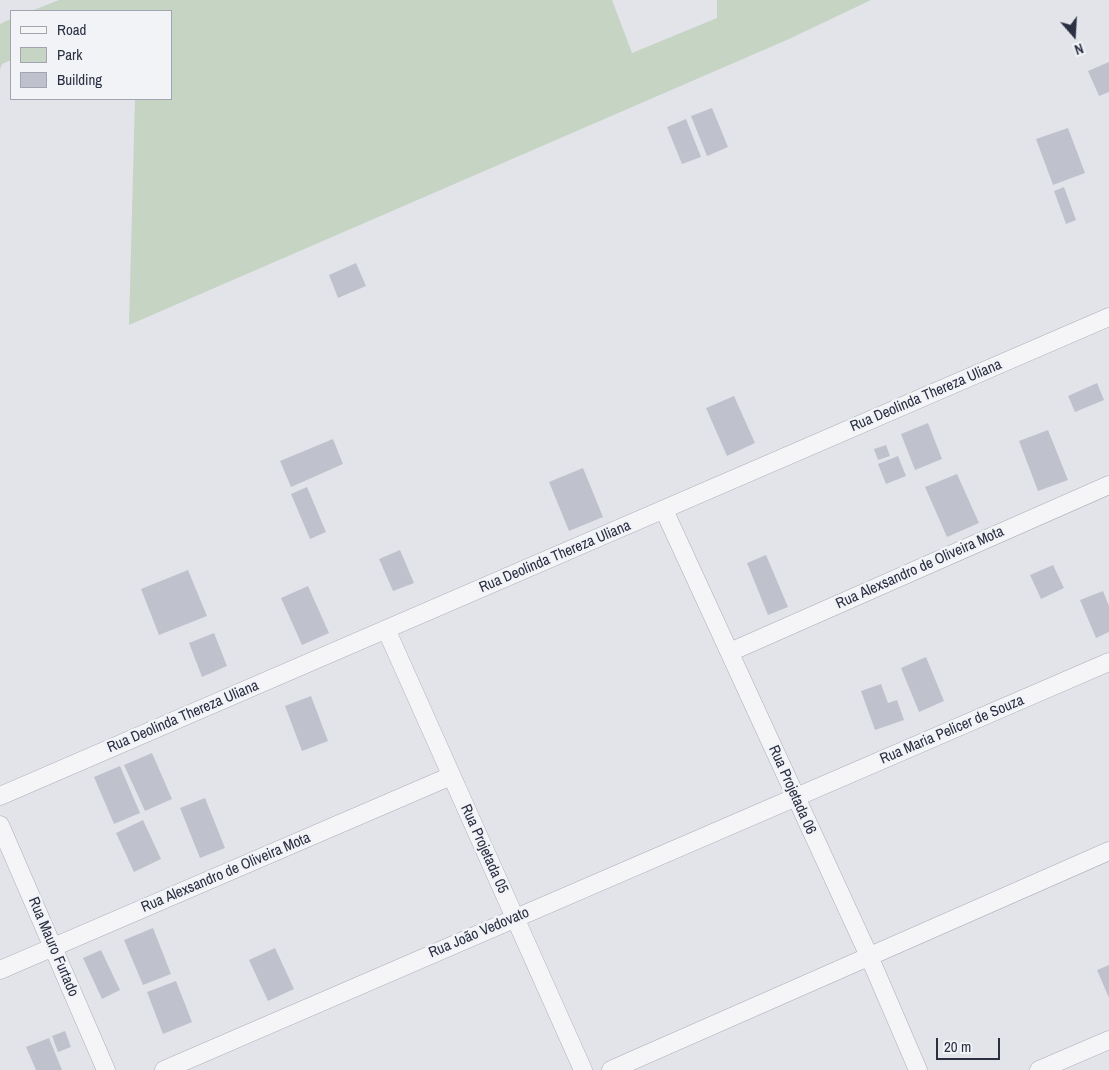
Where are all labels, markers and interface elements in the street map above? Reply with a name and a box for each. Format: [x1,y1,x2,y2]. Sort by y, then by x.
legend [10,10,172,100]
north arrow [1049,10,1099,60]
text: Road [57,19,86,40]
text: N [1072,39,1086,59]
text: Park [57,44,82,65]
text: Building [57,69,102,90]
street label: Rua Deolinda Thereza Uliana [848,356,1004,436]
street label: Rua Deolinda Thereza Uliana [477,517,633,597]
street label: Rua Alexsandro de Oliveira Mota [833,523,1007,613]
street label: Rua Deolinda Thereza Uliana [105,677,261,757]
street label: Rua Maria Pelicer de Souza [877,692,1027,768]
street label: Rua Projetada 06 [764,743,820,837]
street label: Rua Projetada 05 [456,802,512,896]
street label: Rua Alexsandro de Oliveira Mota [139,829,313,917]
street label: Rua Mauro Furtado [24,894,82,1000]
street label: Rua João Vedovato [426,904,532,962]
scale bar [939,1028,1003,1060]
text: 20 m [944,1036,971,1057]

